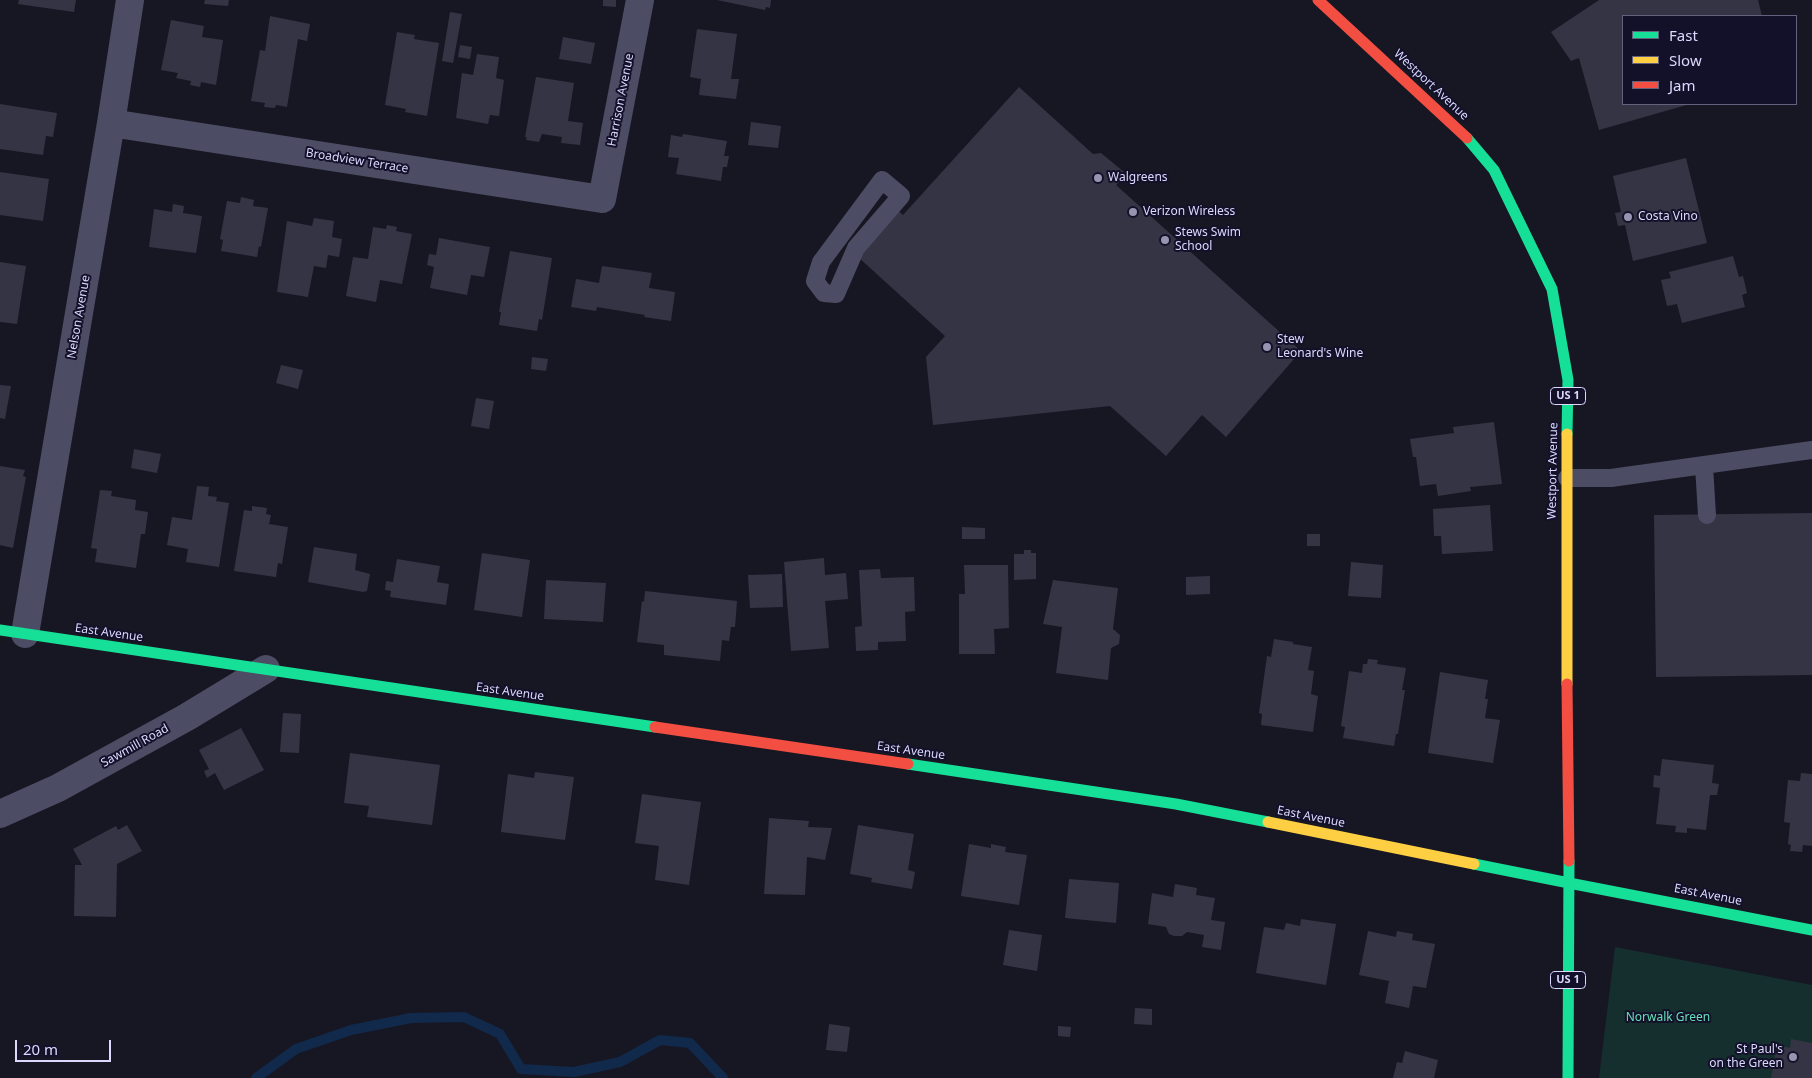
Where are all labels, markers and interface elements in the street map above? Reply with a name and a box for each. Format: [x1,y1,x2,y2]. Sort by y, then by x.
legend [1622,15,1797,105]
text: Fast [1669,25,1698,45]
street label: Westport Avenue [1391,47,1471,123]
text: Slow [1669,50,1702,70]
street label: Harrison Avenue [605,52,637,148]
text: Jam [1669,75,1696,95]
street label: Broadview Terrace [305,146,409,176]
place label: Walgreens [1108,171,1168,185]
marker: Walgreens [1092,172,1104,184]
place label: Verizon Wireless [1143,205,1235,219]
marker: Verizon Wireless [1127,206,1139,218]
place label: Costa Vino [1638,210,1698,224]
marker: Costa Vino [1622,211,1634,223]
place label: Stews Swim School [1175,226,1241,254]
marker: Stews Swim School [1159,234,1171,246]
street label: Nelson Avenue [65,274,93,360]
place label: Stew Leonard's Wine [1277,333,1363,361]
marker: Stew Leonard's Wine [1261,341,1273,353]
road number: US 1 [1550,388,1586,404]
street label: Westport Avenue [1545,422,1561,520]
street label: East Avenue [74,621,144,645]
street label: East Avenue [475,680,545,704]
street label: Sawmill Road [99,721,171,771]
street label: East Avenue [876,739,946,763]
street label: East Avenue [1276,803,1346,831]
street label: East Avenue [1673,881,1743,909]
road number: US 1 [1550,972,1586,988]
park label: Norwalk Green [1626,1011,1710,1025]
scale bar [18,1030,114,1062]
text: 20 m [23,1039,58,1059]
place label: St Paul's on the Green [1709,1043,1783,1071]
marker: St Paul's on the Green [1787,1051,1799,1063]

